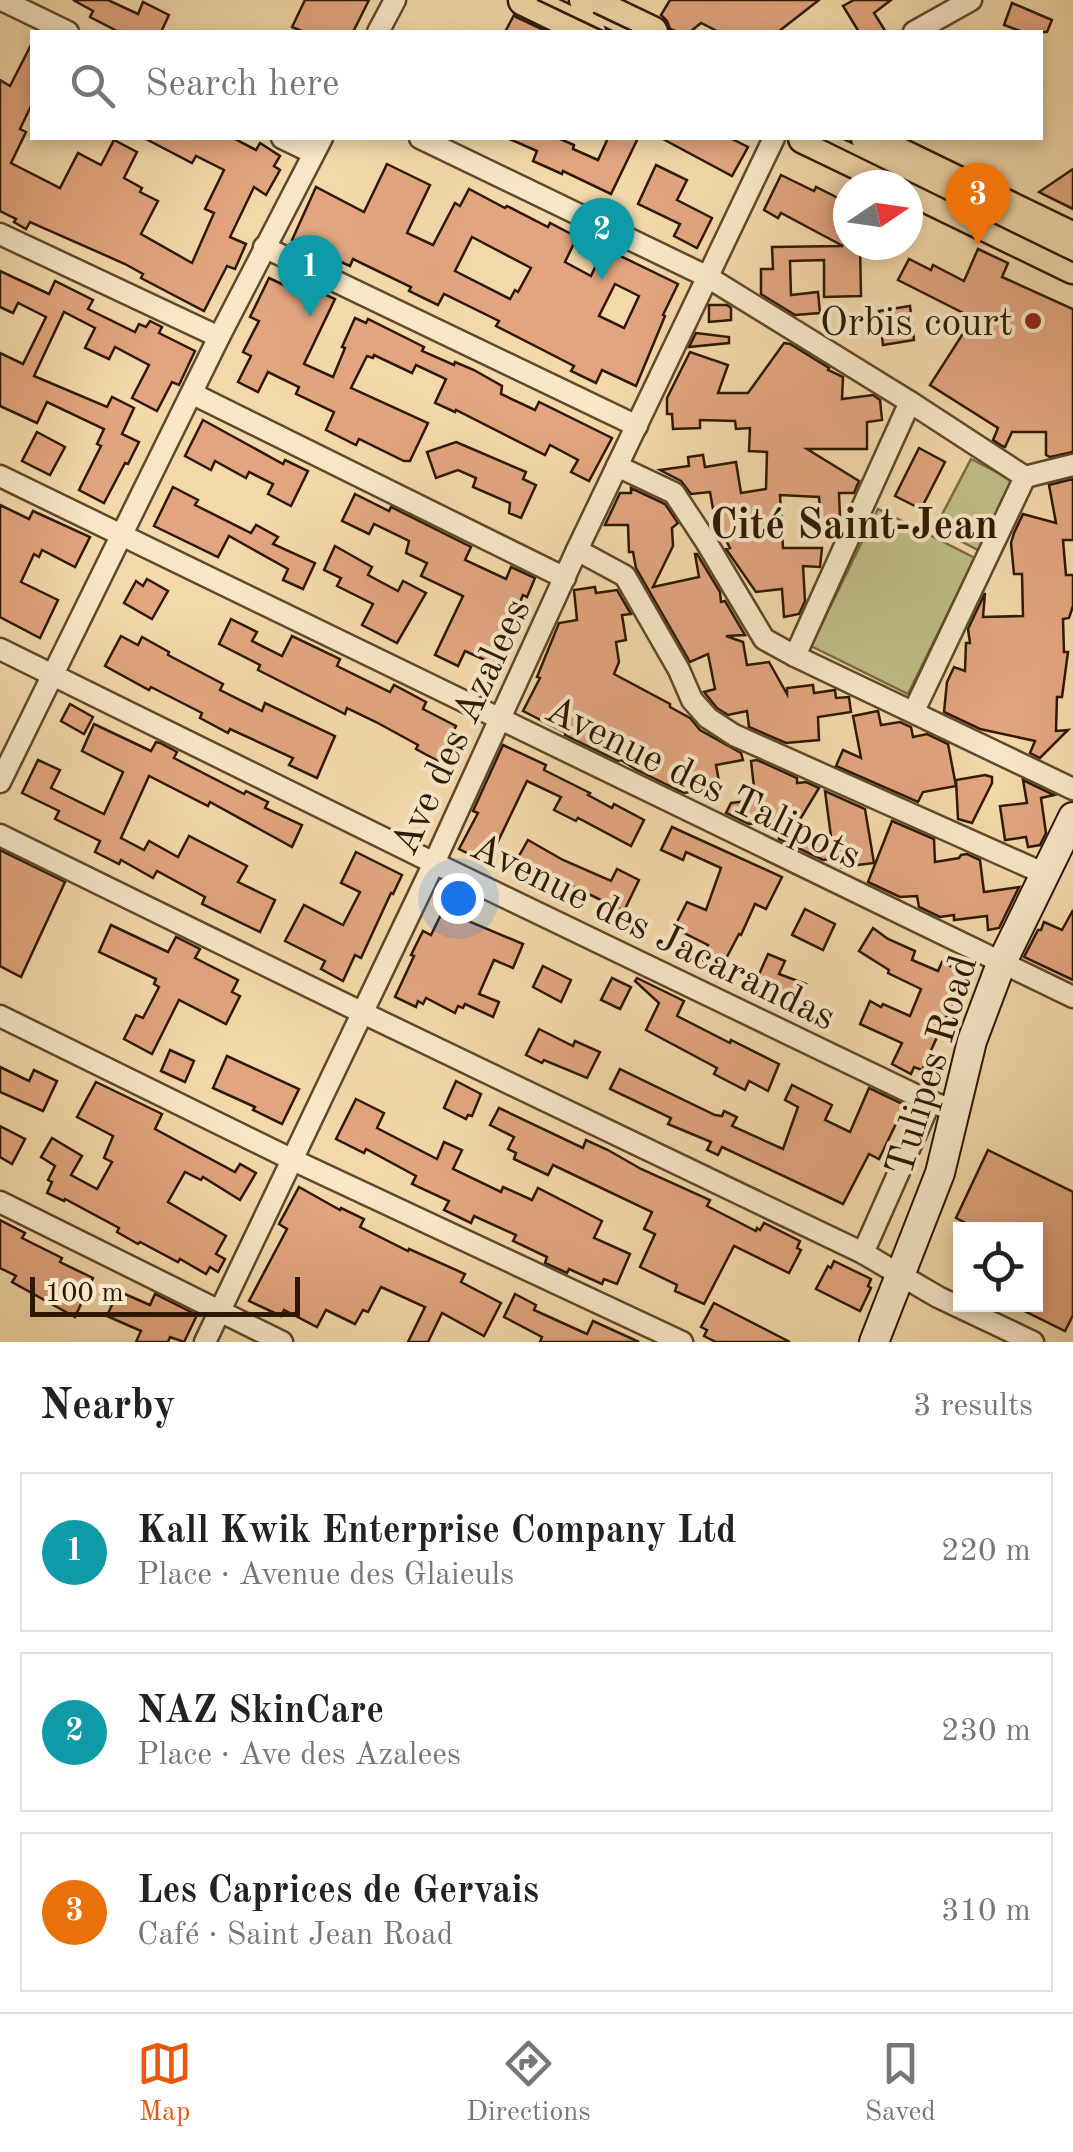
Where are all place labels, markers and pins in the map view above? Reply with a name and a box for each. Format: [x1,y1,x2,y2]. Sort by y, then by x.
pin: 3 [946,162,1010,245]
pin: 2 [570,198,634,280]
pin: 1 [278,234,342,317]
place label: Orbis court [820,305,1013,345]
marker: Orbis court [1022,310,1044,332]

